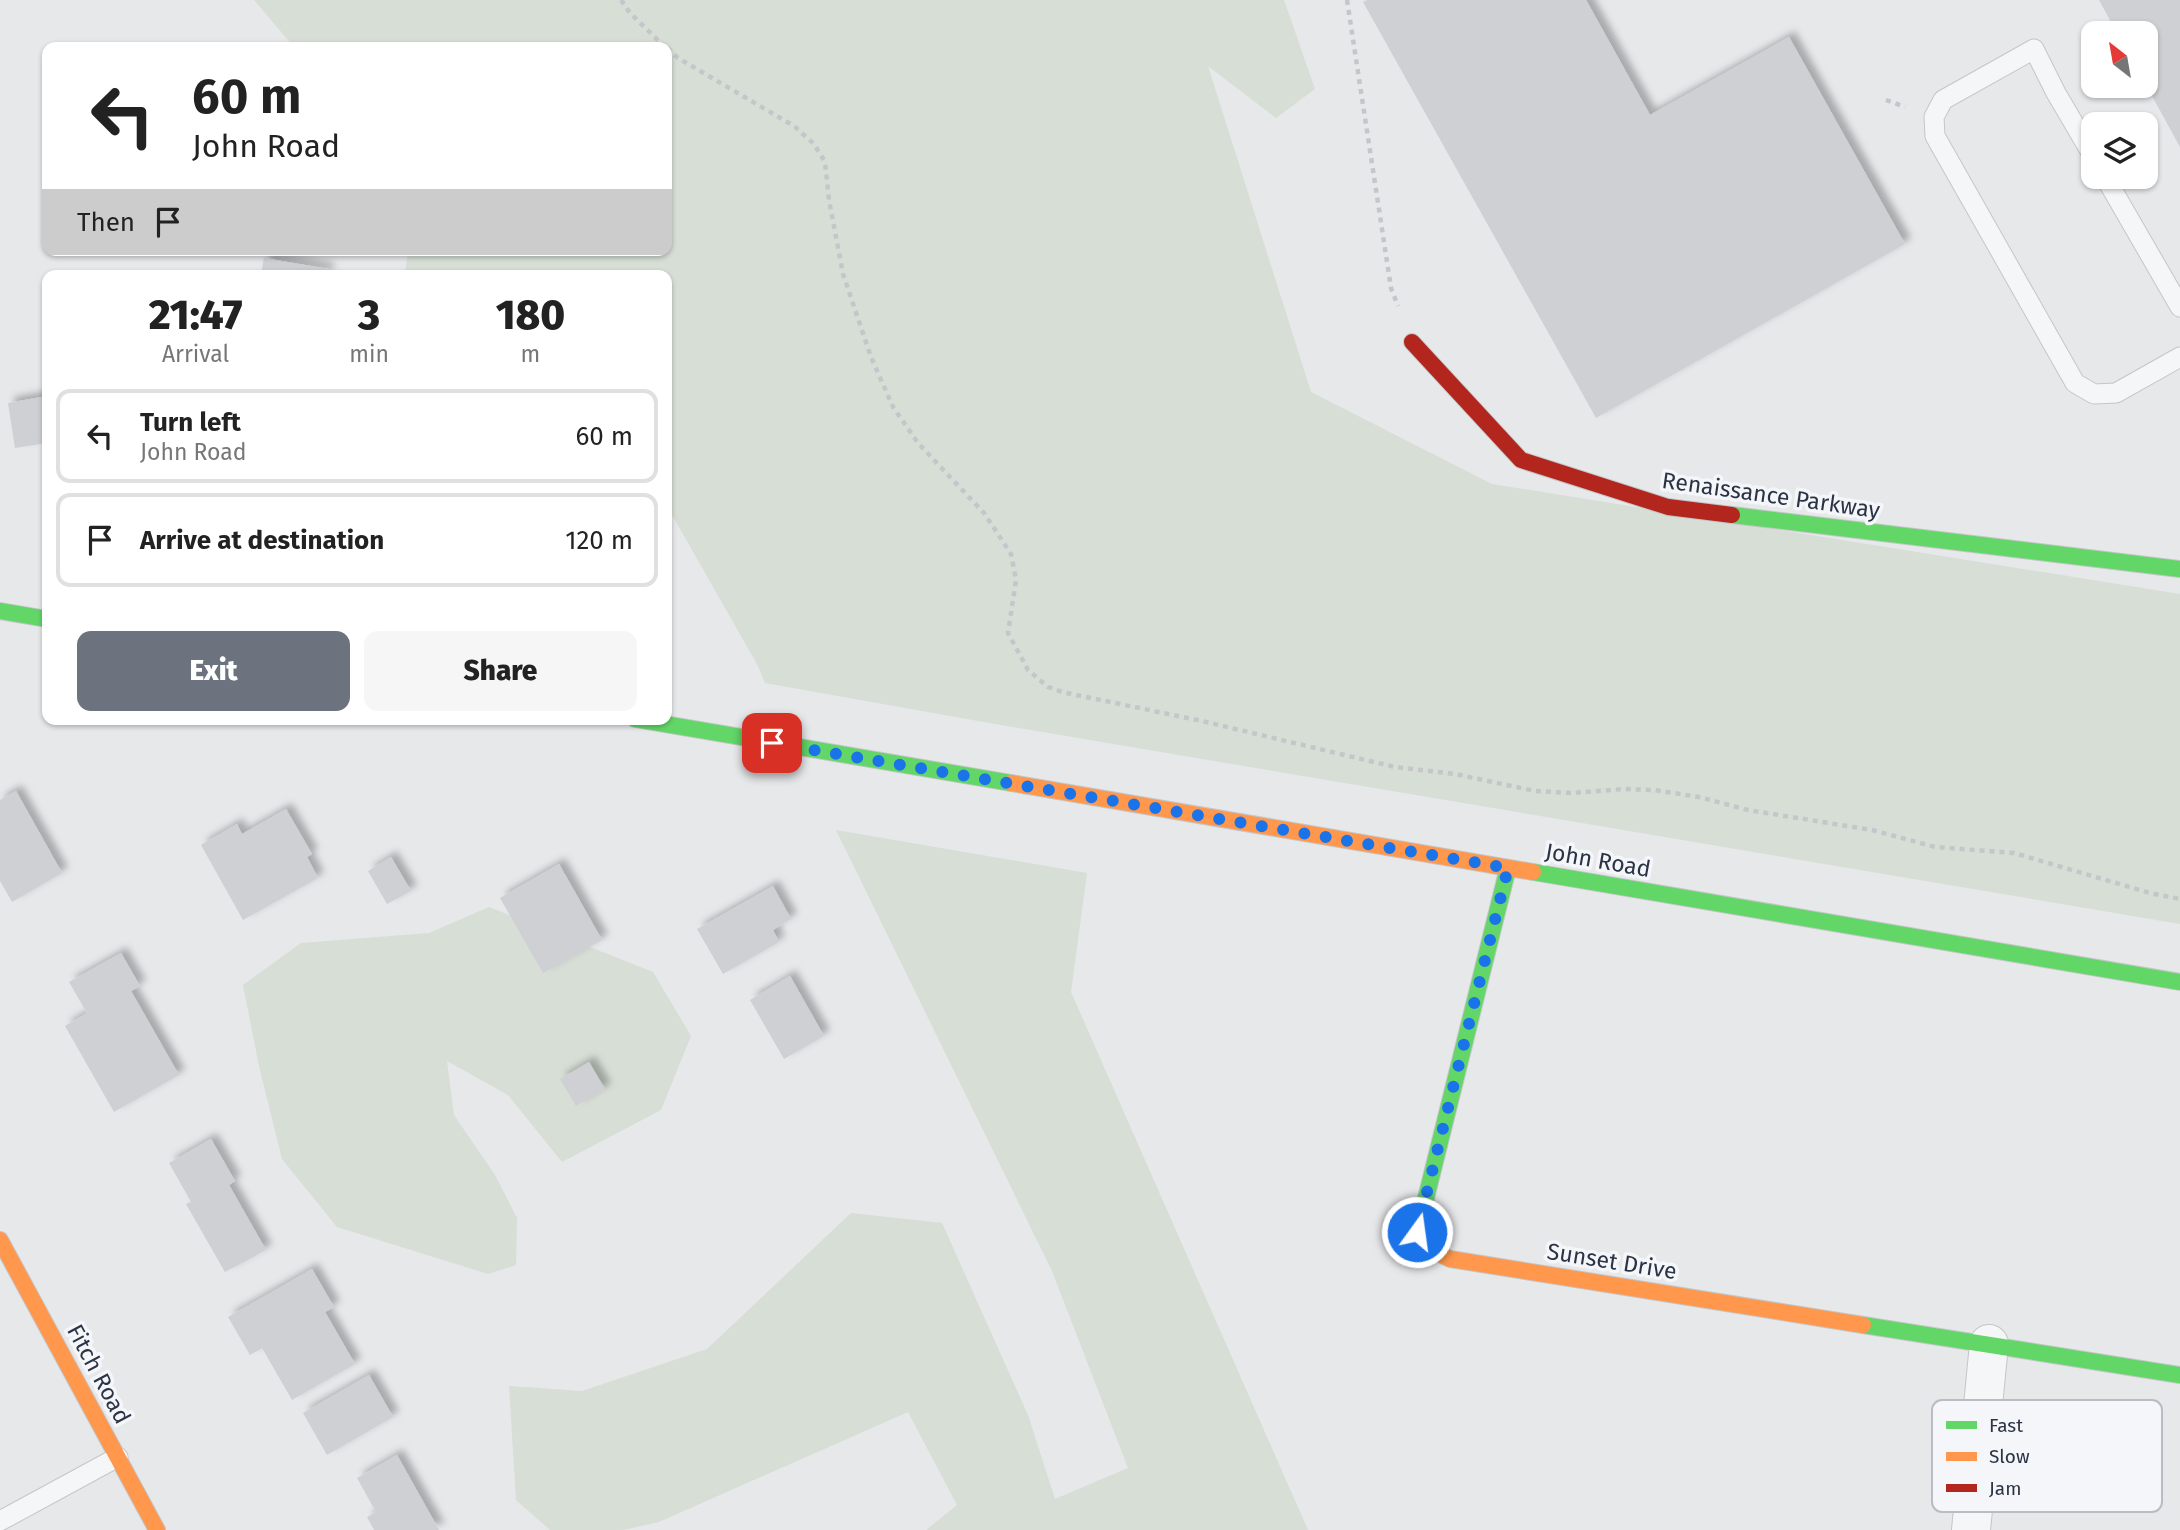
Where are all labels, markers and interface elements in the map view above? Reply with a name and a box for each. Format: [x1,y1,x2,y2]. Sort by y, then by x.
north arrow [2081,21,2158,98]
map controls [2081,21,2158,189]
text: 60 m [192,67,301,126]
icon: left [77,70,168,161]
button: layers [2081,112,2158,189]
text: John Road [192,127,340,165]
icon: arrive [149,203,187,241]
text: Then [77,207,135,238]
text: 21:47 [149,290,242,340]
text: 3 [358,290,380,340]
text: 180 [496,290,565,340]
text: Arrival [162,340,229,368]
text: min [349,340,389,368]
text: m [521,340,540,368]
text: Turn left [140,407,241,438]
icon: left [81,417,119,455]
text: 60 m [575,421,633,452]
text: John Road [140,438,247,466]
street label: Renaissance Parkway [1660,466,1882,524]
icon: arrive [81,521,119,559]
text: Arrive at destination [140,525,384,556]
text: 120 m [565,525,633,556]
button: Exit [77,631,350,711]
button: Share [364,631,637,711]
pin [742,713,802,773]
icon: arrive [753,724,791,762]
street label: John Road [1543,837,1653,883]
position arrow [1380,1195,1454,1269]
street label: Sunset Drive [1545,1237,1679,1285]
street label: Fitch Road [61,1320,137,1428]
legend [1932,1400,2162,1512]
text: Fast [1989,1414,2023,1437]
text: Slow [1989,1445,2030,1468]
text: Jam [1989,1477,2021,1500]

